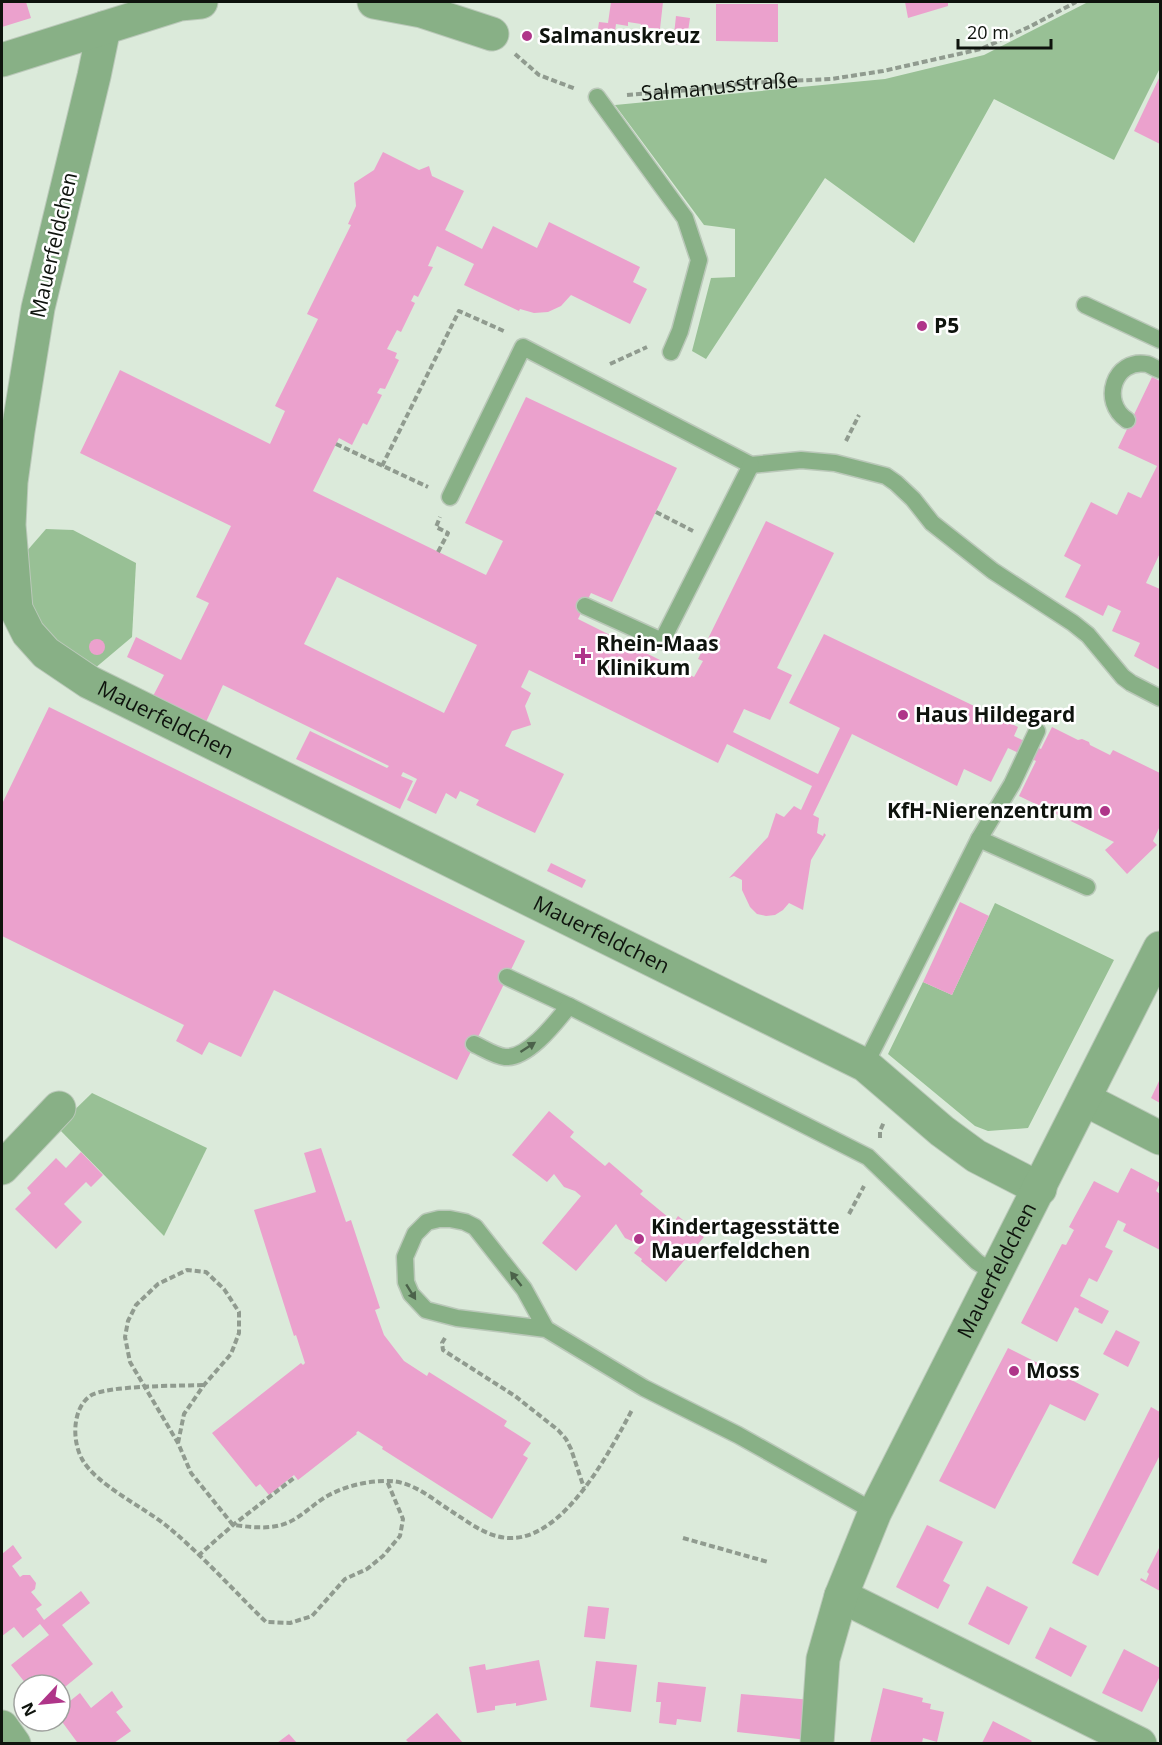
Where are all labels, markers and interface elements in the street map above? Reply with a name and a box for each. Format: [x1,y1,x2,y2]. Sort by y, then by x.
scale bar [958,12,1051,50]
text: 20 m [967,20,1009,44]
place label: Salmanuskreuz [539,21,700,49]
marker: Salmanuskreuz [520,29,534,43]
street label: Salmanusstraße [640,66,799,107]
street label: Mauerfeldchen [23,169,83,320]
place label: P5 [934,311,959,339]
marker: P5 [915,319,929,333]
place label: Rhein-Maas Klinikum [596,629,719,681]
marker: Rhein-Maas Klinikum [574,647,592,665]
street label: Mauerfeldchen [93,673,239,764]
place label: Haus Hildegard [915,700,1075,728]
marker: Haus Hildegard [896,708,910,722]
place label: KfH-Nierenzentrum [887,796,1093,824]
marker: KfH-Nierenzentrum [1098,804,1112,818]
street label: Mauerfeldchen [529,889,675,979]
one-way arrow [520,1042,536,1053]
street label: Mauerfeldchen [950,1197,1042,1343]
place label: Kindertagesstätte Mauerfeldchen [651,1212,840,1264]
marker: Kindertagesstätte Mauerfeldchen [632,1232,646,1246]
one-way arrow [511,1271,523,1286]
one-way arrow [406,1284,417,1300]
place label: Moss [1026,1356,1080,1384]
marker: Moss [1007,1364,1021,1378]
north arrow [12,1673,72,1733]
text: N [16,1699,41,1720]

